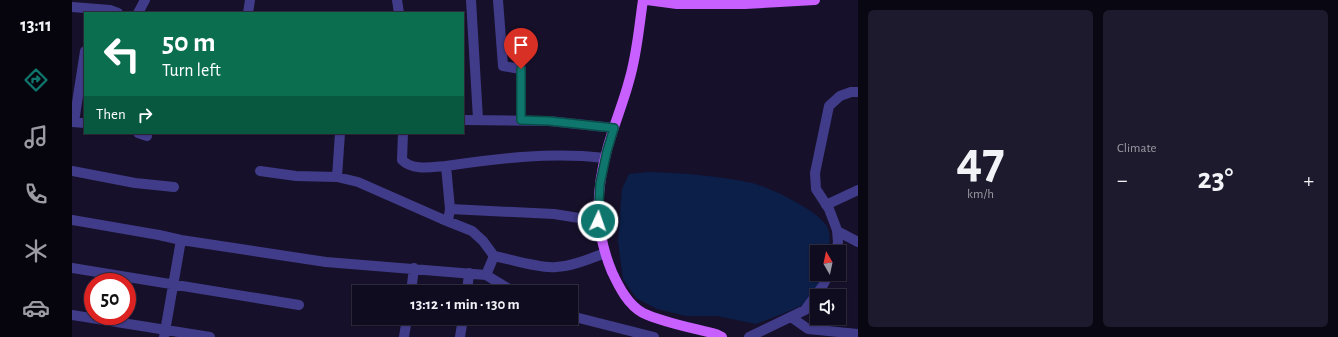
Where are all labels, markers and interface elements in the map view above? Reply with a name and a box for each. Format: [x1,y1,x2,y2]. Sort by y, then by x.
text: 13:11 [20,17,52,35]
icon: left [96,28,148,80]
pin [504,28,538,69]
text: 50 m [162,29,216,57]
icon: arrive [510,34,532,56]
text: Turn left [162,62,221,80]
icon: directions [22,66,50,94]
icon: right [134,104,156,126]
text: Then [96,107,126,122]
icon: music [22,123,50,151]
text: 47 [956,135,1005,187]
text: Climate [1117,142,1156,155]
text: 23° [1198,164,1233,194]
text: − [1117,169,1128,191]
text: + [1303,169,1314,191]
icon: phone [22,180,50,208]
text: km/h [967,188,994,201]
position arrow [577,200,619,242]
icon: climate [22,237,50,265]
north arrow [810,245,846,281]
map controls [810,245,846,325]
speed limit sign: 50 [84,273,136,325]
button: sound [810,289,846,325]
icon: car [22,294,50,322]
text: 13:12 · 1 min · 130 m [410,297,520,312]

